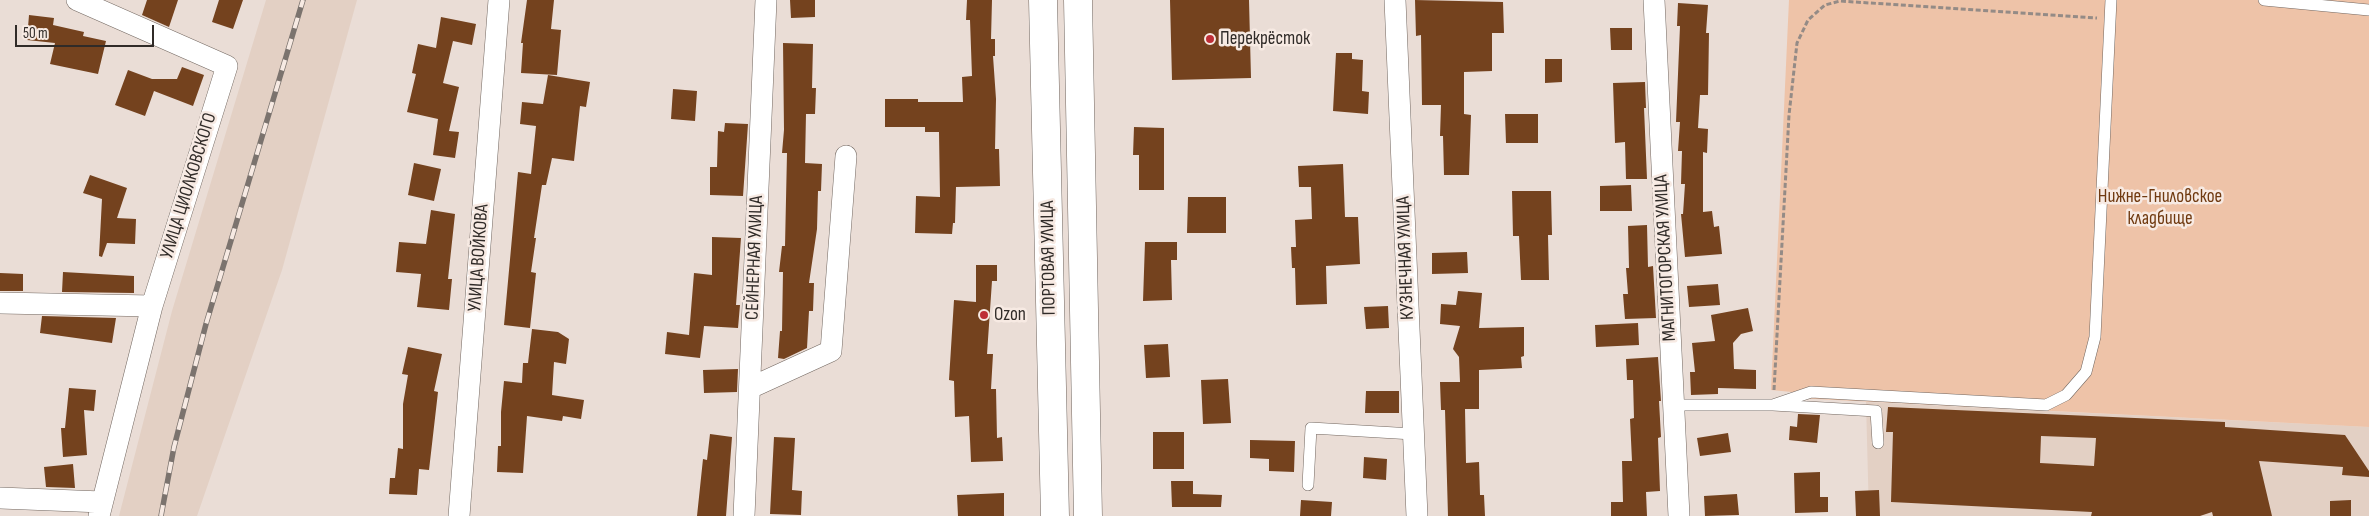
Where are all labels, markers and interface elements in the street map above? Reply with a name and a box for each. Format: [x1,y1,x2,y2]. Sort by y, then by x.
scale bar [18,15,156,47]
text: 50 m [23,24,48,43]
place label: Перекрёсток [1220,28,1310,50]
marker: Перекрёсток [1204,33,1216,45]
street label: УЛИЦА ЦИОЛКОВСКОГО [156,110,222,262]
street label: МАГНИТОГОРСКАЯ УЛИЦА [1650,174,1682,342]
park label: Нижне-Гниловское кладбище [2098,186,2222,230]
street label: СЕЙНЕРНАЯ УЛИЦА [741,195,769,321]
street label: КУЗНЕЧНАЯ УЛИЦА [1392,196,1420,320]
street label: ПОРТОВАЯ УЛИЦА [1037,200,1061,316]
street label: УЛИЦА ВОЙКОВА [464,204,494,312]
place label: Ozon [994,304,1026,326]
marker: Ozon [978,309,990,321]

